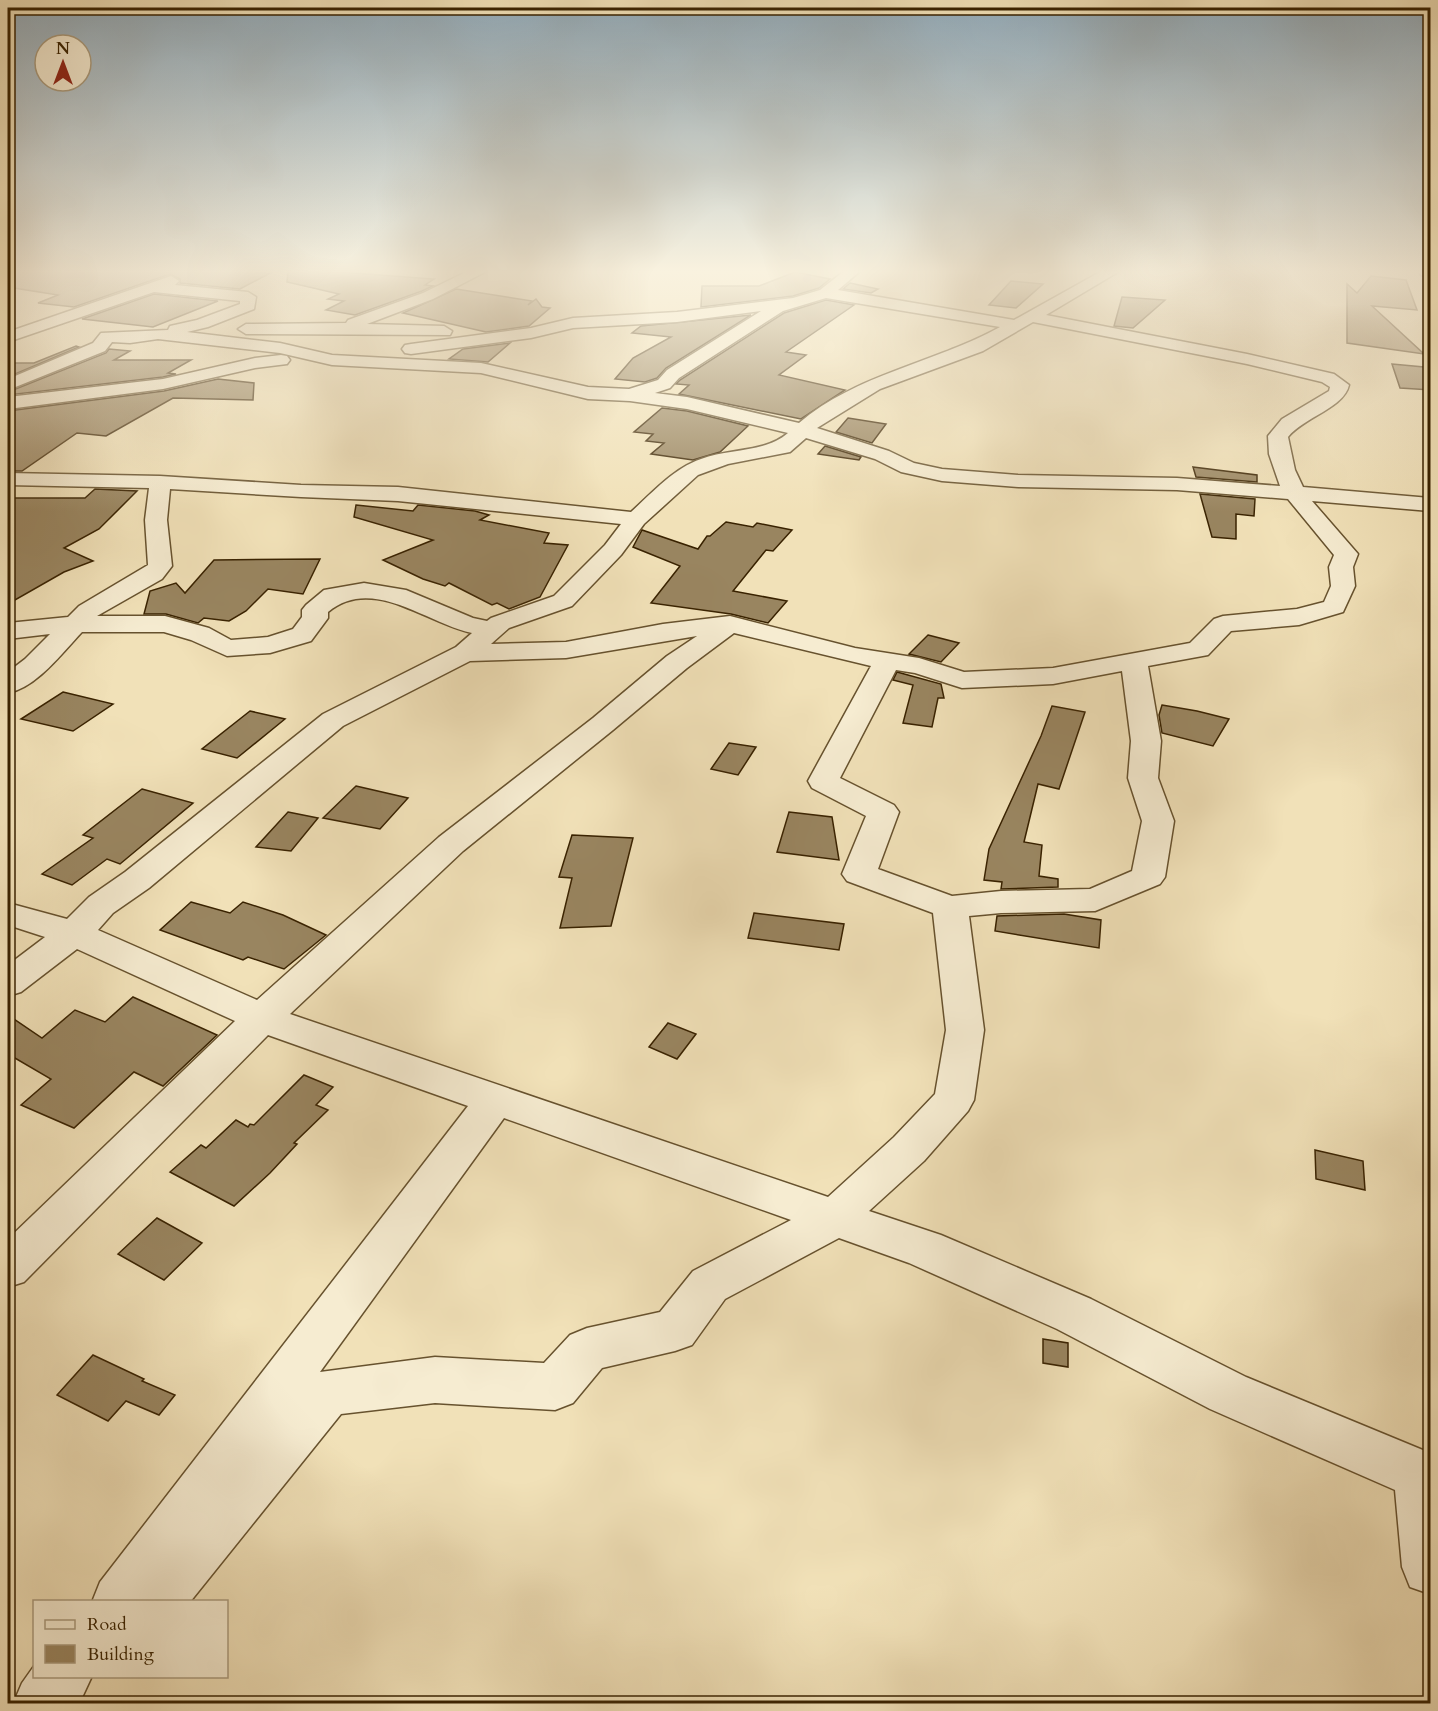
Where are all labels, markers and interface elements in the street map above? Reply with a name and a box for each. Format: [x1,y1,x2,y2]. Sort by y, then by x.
north arrow [33,33,93,93]
text: N [56,38,70,60]
legend [33,1600,228,1678]
text: Road [87,1612,127,1637]
text: Building [87,1642,155,1667]

